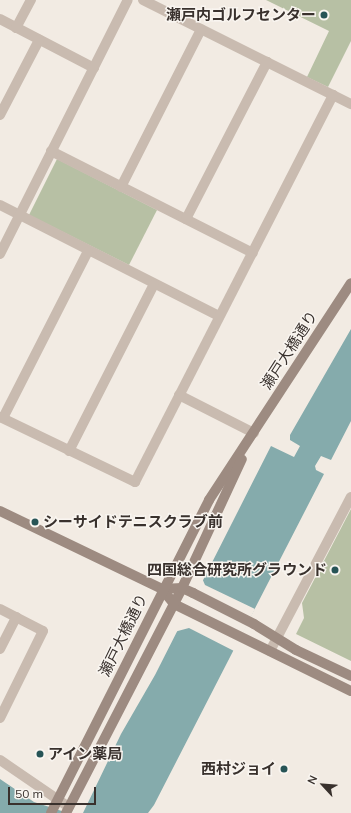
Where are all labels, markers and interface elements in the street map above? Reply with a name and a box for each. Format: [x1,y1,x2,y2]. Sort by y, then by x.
place label: 瀬戸内ゴルフセンター [166,6,316,24]
marker: 瀬戸内ゴルフセンター [319,10,329,20]
street label: 瀬戸大橋通り [257,307,321,393]
place label: シーサイドテニスクラブ前 [43,513,223,531]
marker: シーサイドテニスクラブ前 [30,517,40,527]
place label: 四国総合研究所グラウンド [147,561,327,579]
marker: 四国総合研究所グラウンド [330,565,340,575]
street label: 瀬戸大橋通り [95,591,151,679]
place label: アイン薬局 [48,745,123,763]
marker: アイン薬局 [35,749,45,759]
place label: 西村ジョイ [201,760,276,778]
marker: 西村ジョイ [279,764,289,774]
north arrow [303,765,343,805]
text: N [304,773,320,787]
scale bar [10,779,98,805]
text: 50 m [15,786,43,801]

